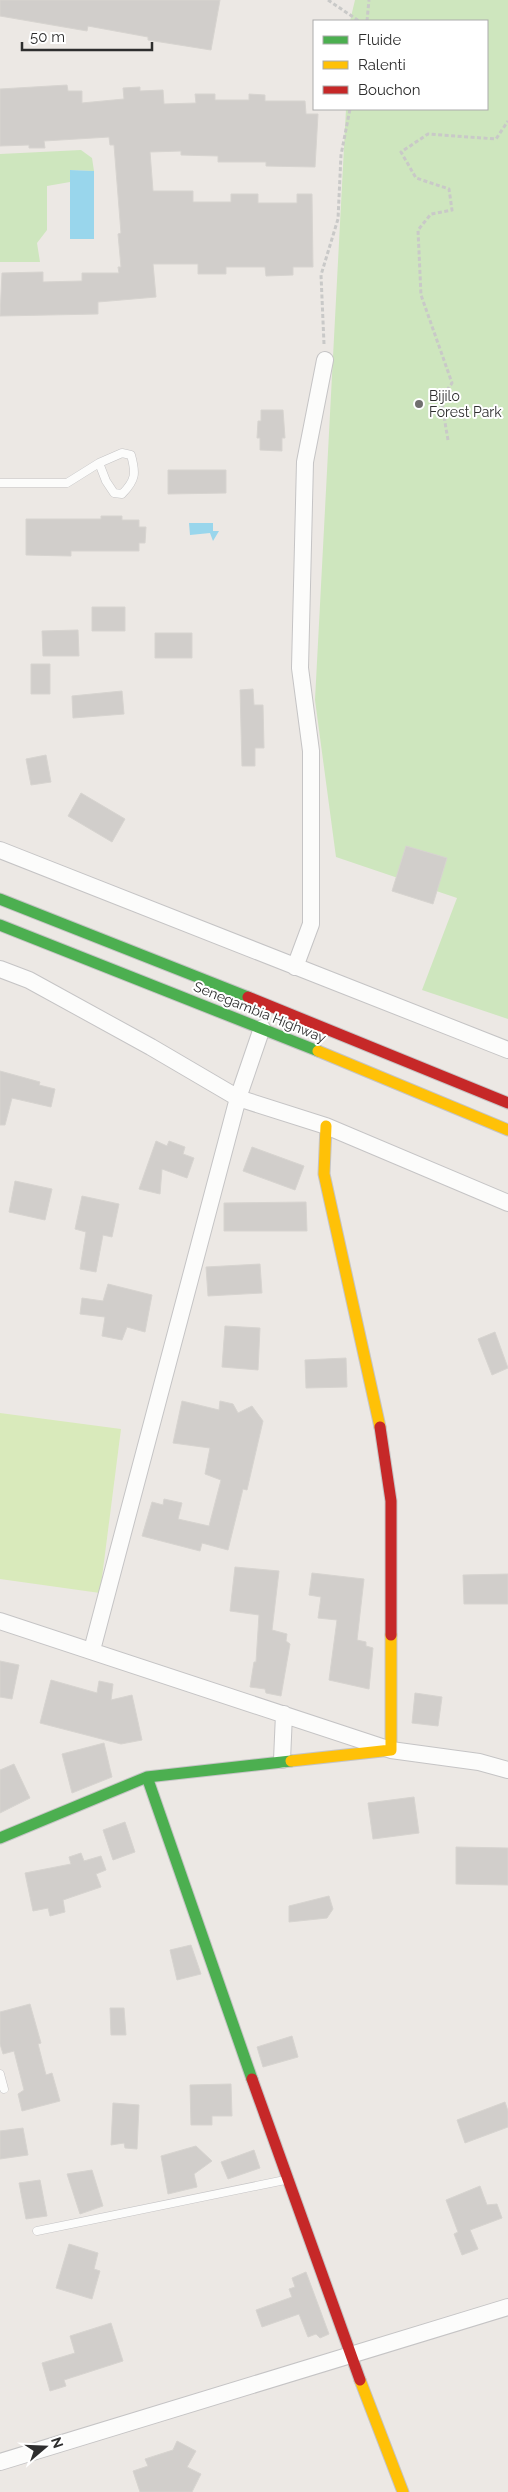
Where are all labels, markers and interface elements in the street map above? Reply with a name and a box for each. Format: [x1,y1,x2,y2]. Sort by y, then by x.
scale bar [22,20,152,52]
legend [313,20,488,110]
text: 50 m [30,28,65,46]
text: Fluide [358,31,401,49]
text: Ralenti [358,56,406,74]
text: Bouchon [358,81,420,99]
place label: Bijilo Forest Park [429,388,502,420]
marker: Bijilo Forest Park [413,398,425,410]
street label: Senegambia Highway [191,978,329,1046]
north arrow [20,2422,70,2472]
text: N [48,2435,67,2450]

